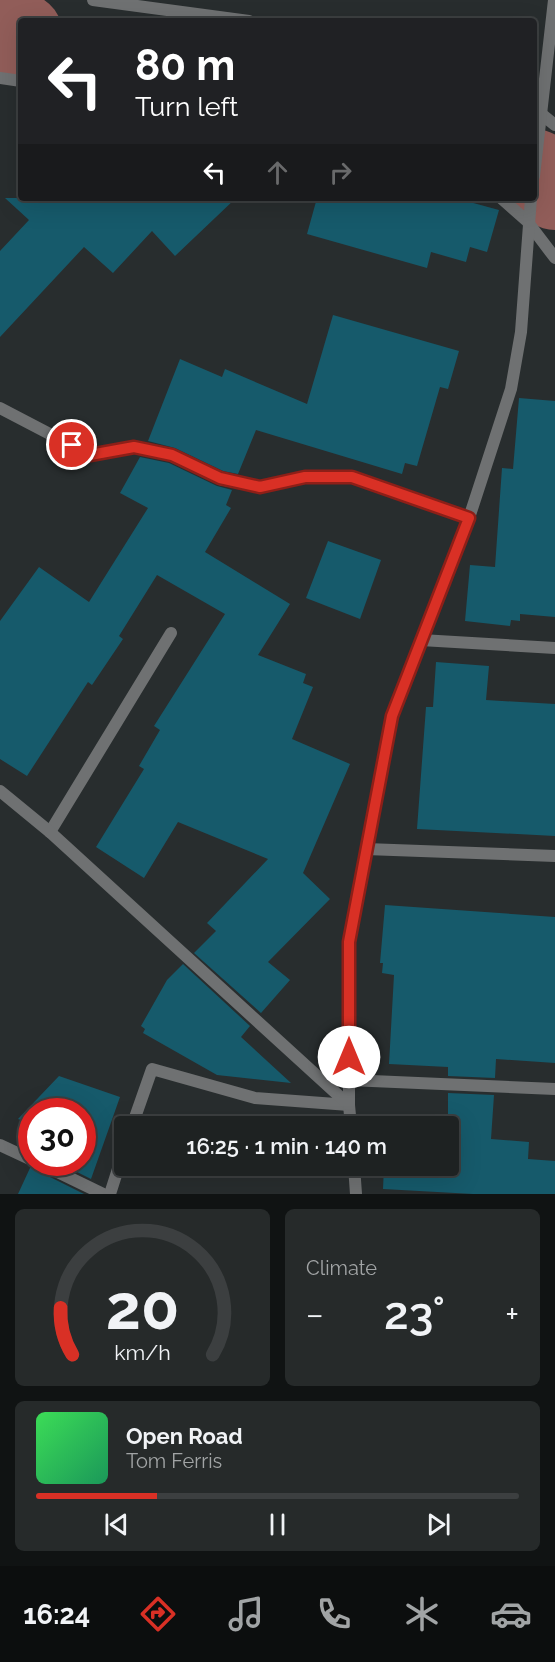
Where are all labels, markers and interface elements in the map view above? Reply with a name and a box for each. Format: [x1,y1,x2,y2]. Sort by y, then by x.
text: 80 m [135,41,235,90]
icon: left [36,42,114,120]
text: Turn left [135,91,238,122]
icon: left [198,156,231,189]
icon: ahead [261,156,294,189]
icon: right [324,156,357,189]
pin [46,419,97,470]
icon: arrive [55,428,88,461]
position arrow [317,1025,381,1089]
speed limit sign: 30 [18,1098,96,1176]
text: 16:25 · 1 min · 140 m [186,1133,387,1159]
text: Climate [306,1256,377,1280]
text: 20 [106,1270,179,1344]
text: 23° [384,1287,445,1340]
text: − [306,1295,324,1334]
text: + [505,1295,519,1334]
text: km/h [114,1340,171,1365]
text: Open Road [126,1423,243,1449]
text: Tom Ferris [126,1449,222,1473]
icon: previous [100,1508,133,1541]
icon: pause [261,1508,294,1541]
icon: next [422,1508,455,1541]
icon: directions [137,1593,179,1635]
icon: music [225,1593,267,1635]
icon: phone [313,1593,355,1635]
icon: climate [401,1593,443,1635]
icon: car [490,1593,532,1635]
text: 16:24 [23,1599,90,1630]

